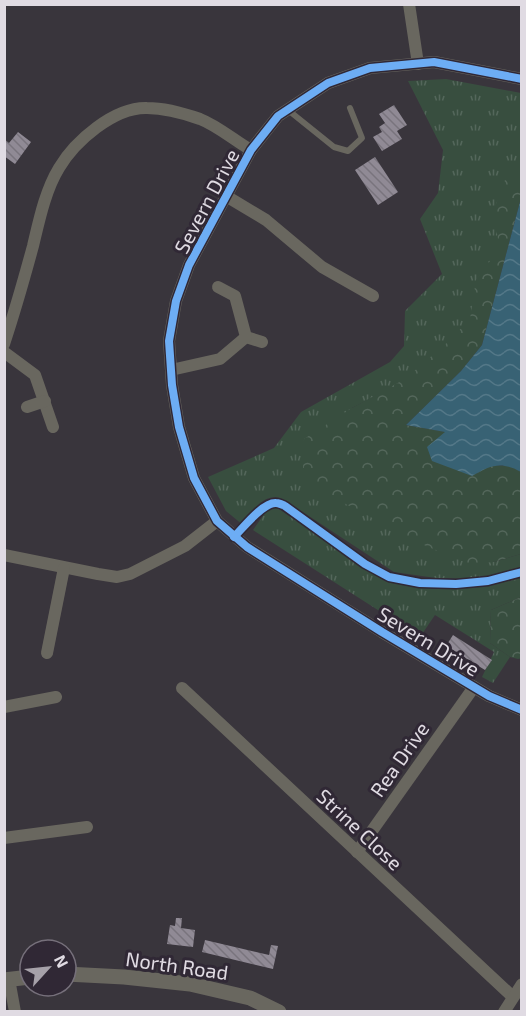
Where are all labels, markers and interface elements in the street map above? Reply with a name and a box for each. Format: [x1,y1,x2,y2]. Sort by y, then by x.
street label: Severn Drive [168,145,244,257]
street label: Severn Drive [374,601,484,681]
street label: Rea Drive [365,717,433,801]
street label: Strine Close [312,783,408,875]
north arrow [18,938,78,998]
street label: North Road [124,946,230,984]
text: N [51,951,73,970]

